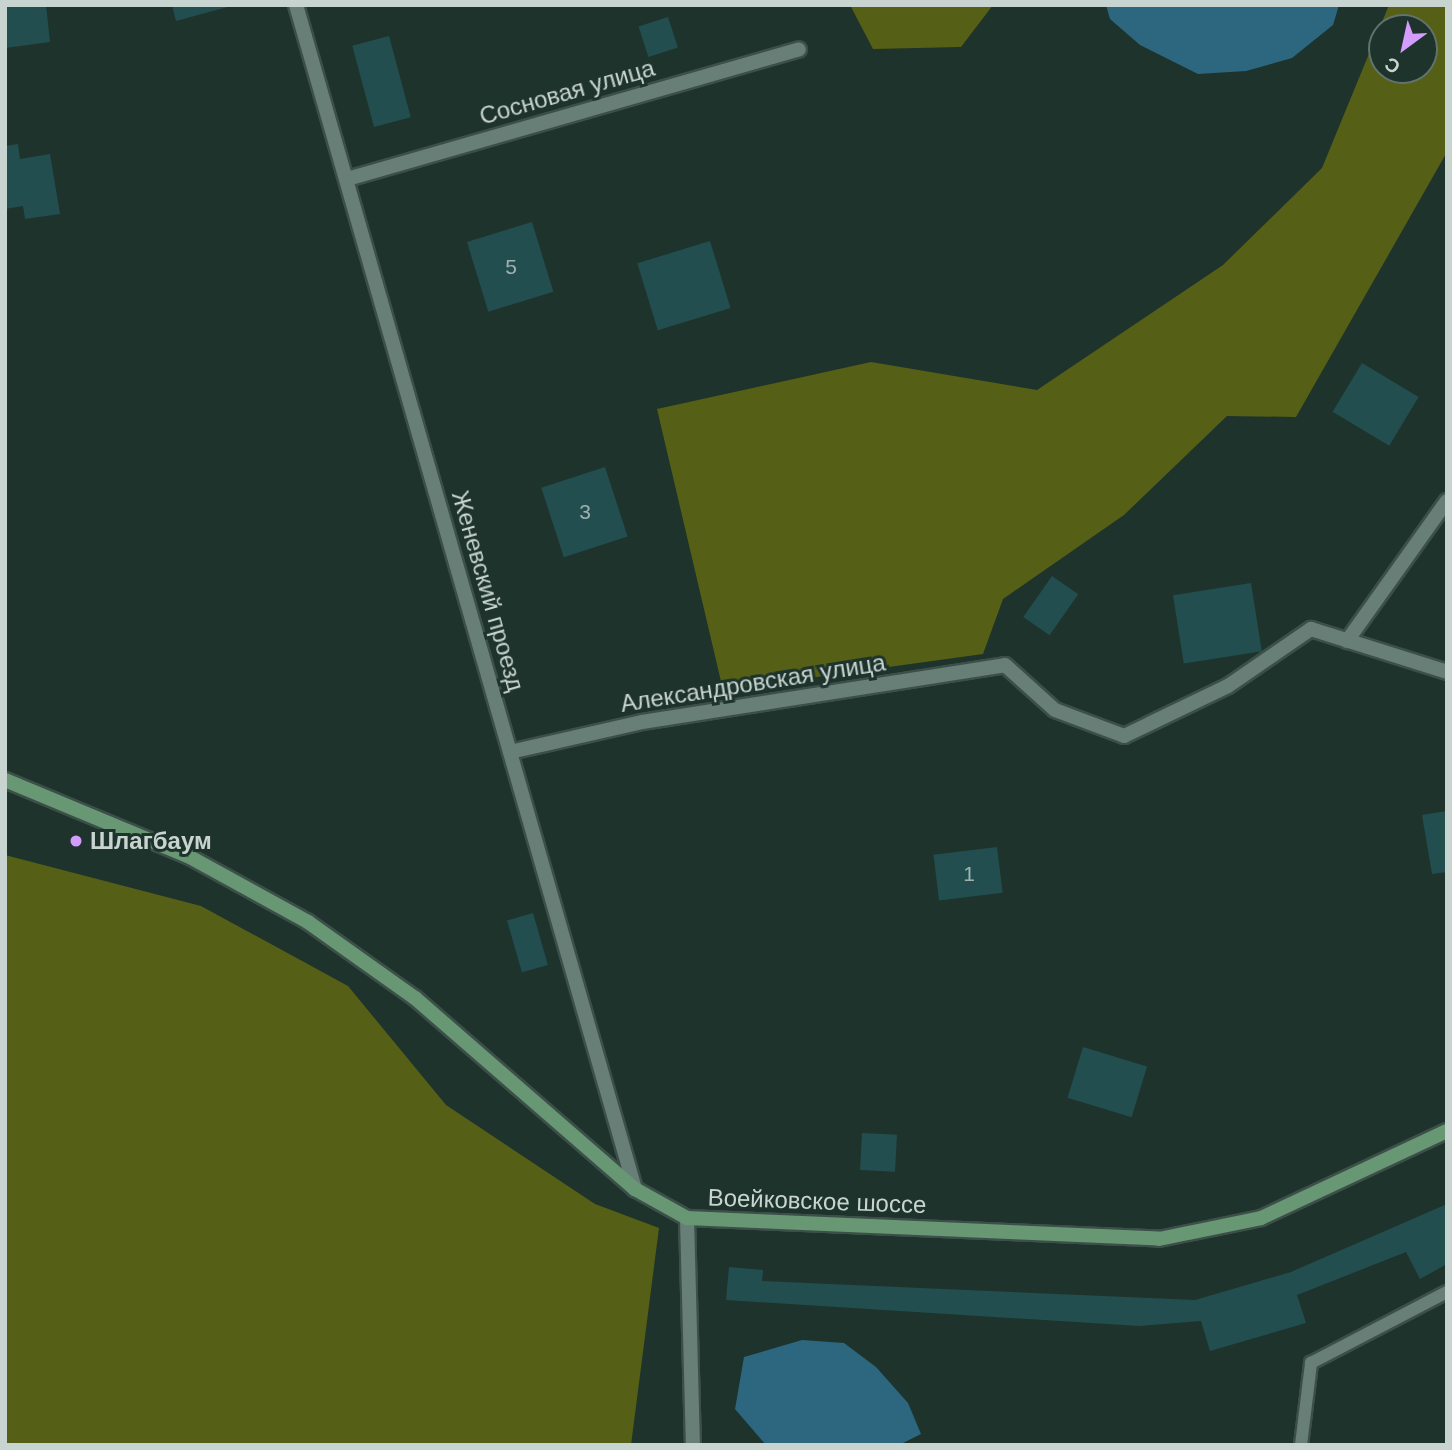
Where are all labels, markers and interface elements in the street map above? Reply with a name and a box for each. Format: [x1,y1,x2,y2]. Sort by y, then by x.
north arrow [1368,14,1438,84]
street label: Сосновая улица [476,53,658,131]
text: С [1381,53,1404,78]
house number: 5 [505,254,517,280]
street label: Женевский проезд [446,487,530,695]
house number: 3 [579,499,591,525]
street label: Александровская улица [618,648,888,718]
place label: Шлагбаум [90,827,212,855]
marker: Шлагбаум [68,833,84,849]
house number: 1 [963,861,975,887]
street label: Воейковское шоссе [707,1183,927,1219]

